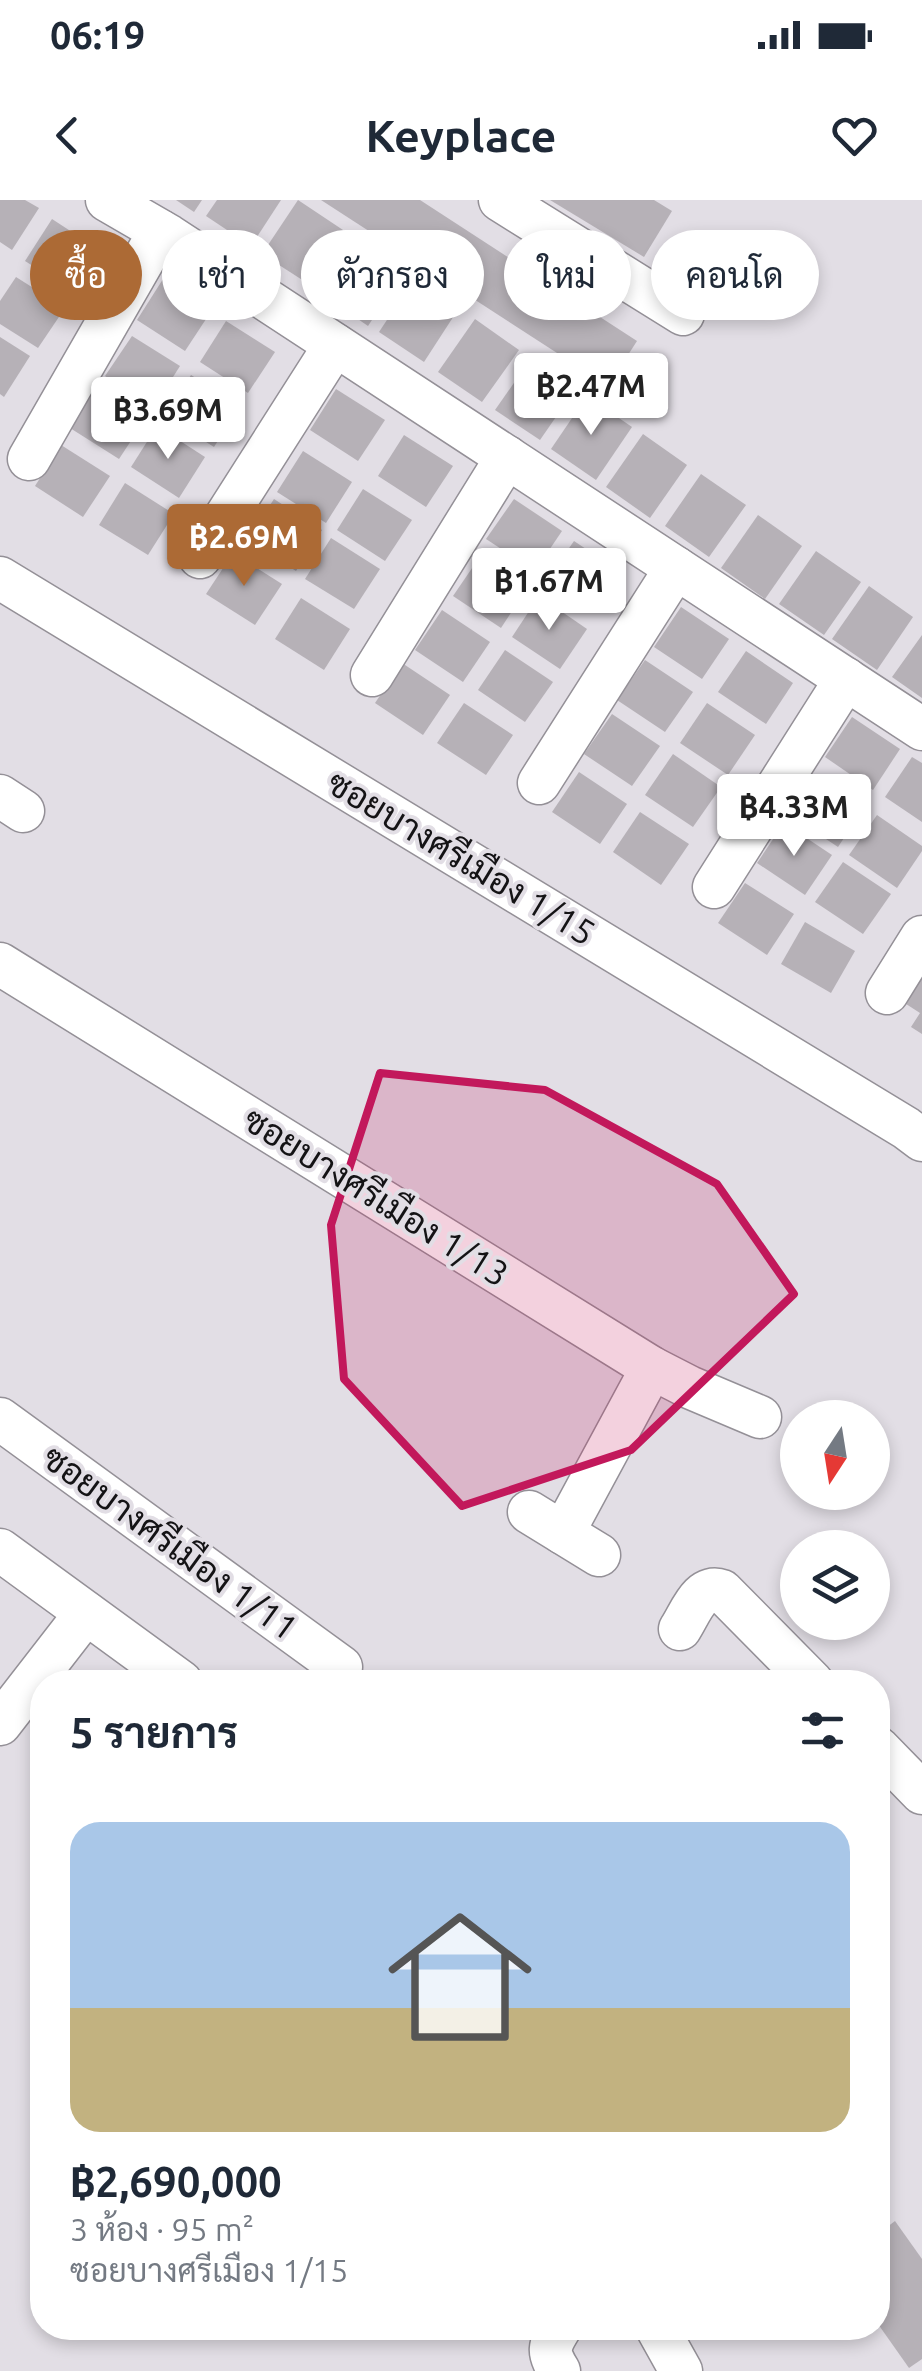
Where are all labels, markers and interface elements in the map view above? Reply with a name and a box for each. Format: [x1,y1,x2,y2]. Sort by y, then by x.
text: 06:19 [50,14,145,56]
icon: back [40,108,95,163]
icon: heart [827,108,882,163]
text: Keyplace [366,110,556,161]
chip: ซื้อ [30,230,142,320]
chip: เช่า [162,230,281,320]
chip: ตัวกรอง [301,230,484,320]
chip: ใหม่ [504,230,631,320]
chip: คอนโด [651,230,819,320]
pin: ฿2.47M [510,353,672,438]
text: ฿2.47M [536,367,646,403]
pin: ฿3.69M [87,377,249,462]
text: ฿3.69M [113,391,223,427]
pin: ฿2.69M [163,504,325,589]
text: ฿2.69M [189,518,299,554]
pin: ฿1.67M [468,548,630,633]
text: ฿1.67M [494,562,604,598]
street label: ซอยบางศรีเมือง 1/15 [321,760,603,953]
pin: ฿4.33M [713,774,875,859]
text: ฿4.33M [739,788,849,824]
street label: ซอยบางศรีเมือง 1/13 [237,1097,517,1294]
north arrow [780,1400,890,1510]
map controls [780,1400,890,1640]
street label: ซอยบางศรีเมือง 1/11 [36,1435,307,1648]
button: layers [780,1530,890,1640]
icon: filters [795,1703,850,1758]
text: 5 รายการ [70,1709,238,1756]
icon: home [370,1887,550,2067]
text: ฿2,690,000 [70,2158,282,2205]
text: 3 ห้อง · 95 m² [70,2211,254,2247]
text: ซอยบางศรีเมือง 1/15 [70,2252,348,2288]

